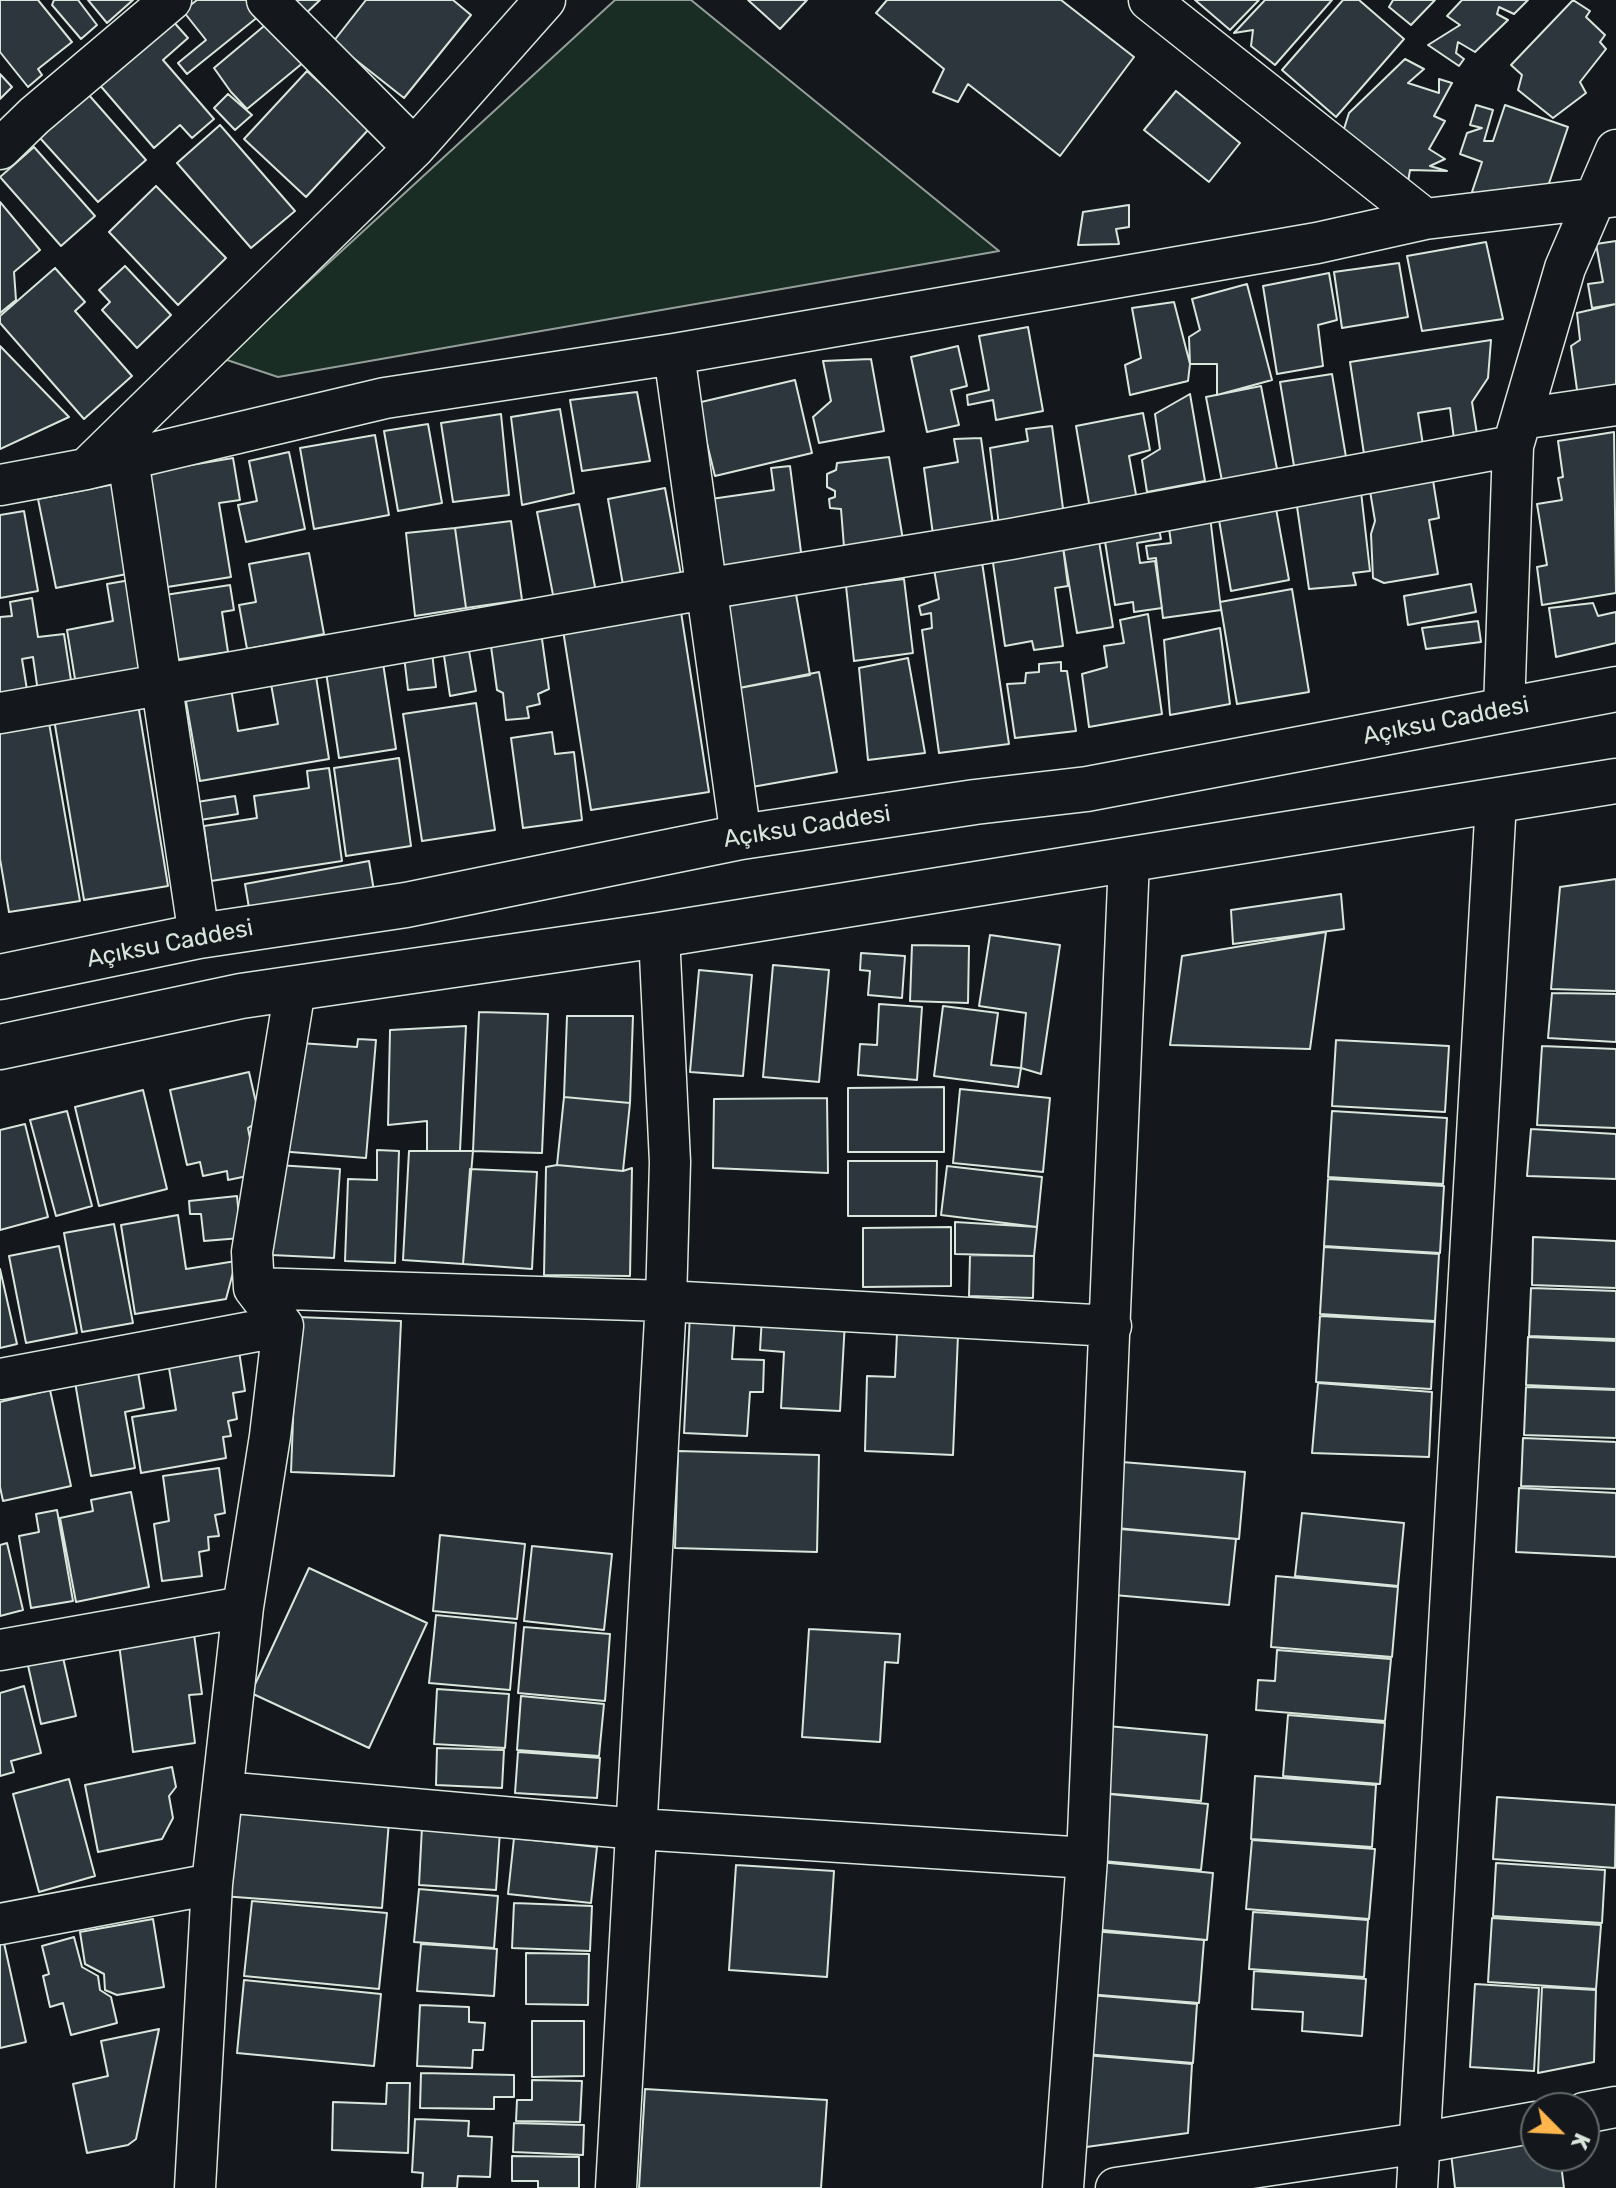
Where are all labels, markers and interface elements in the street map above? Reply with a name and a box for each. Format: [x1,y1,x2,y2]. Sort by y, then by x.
street label: Açıksu Caddesi [1360,691,1532,751]
street label: Açıksu Caddesi [721,800,893,854]
street label: Açıksu Caddesi [84,914,256,974]
north arrow [1520,2092,1600,2172]
text: K [1565,2129,1596,2153]

